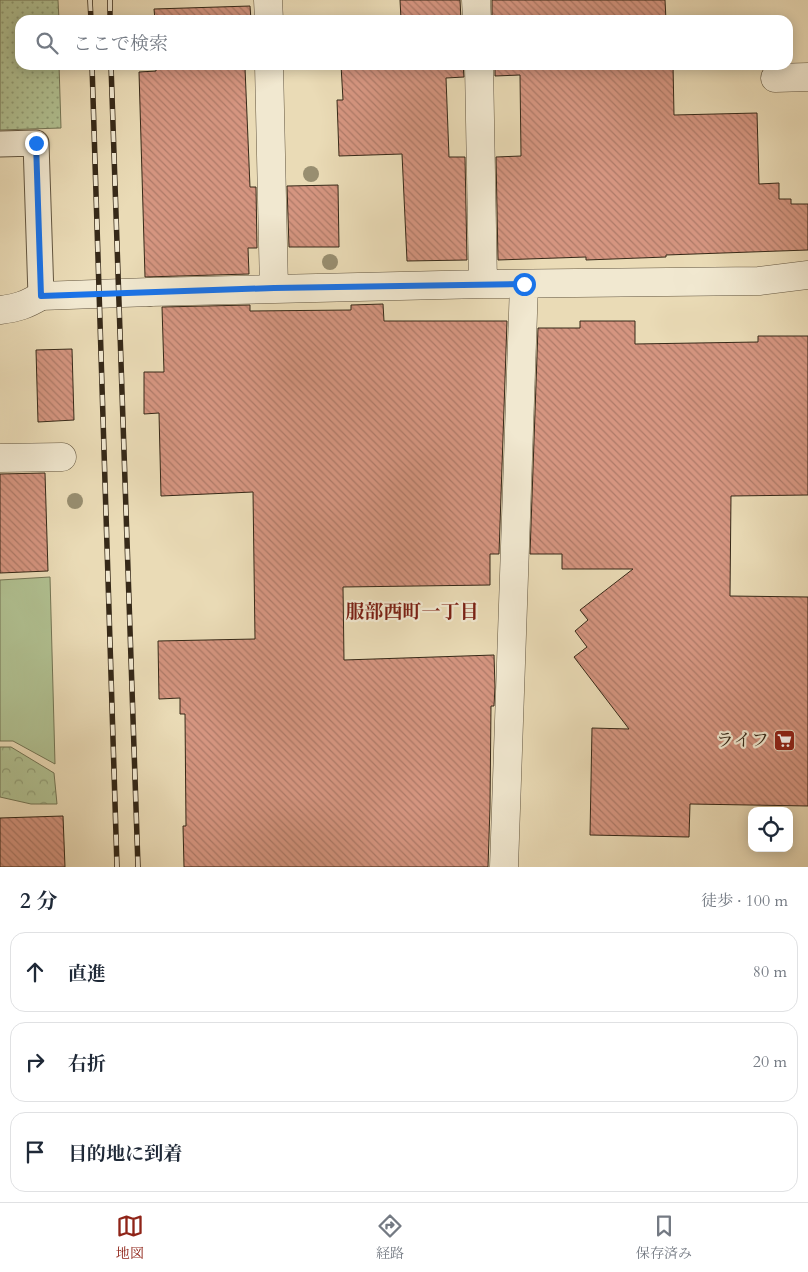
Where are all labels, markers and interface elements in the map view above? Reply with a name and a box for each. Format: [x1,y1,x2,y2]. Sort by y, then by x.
search box [15,15,793,70]
icon: search [33,29,61,57]
text: ここで検索 [73,31,168,57]
route end [25,132,48,155]
route start [513,273,536,296]
district label: 服部西町一丁目 [345,599,479,625]
place label: ライフ [716,728,769,753]
supermarket icon: ライフ [773,728,797,752]
map controls [748,807,793,852]
button: locate [748,807,793,852]
text: 2 分 [20,887,57,916]
text: 徒歩 · 100 m [701,890,788,912]
icon: ahead [21,958,49,986]
text: 直進 [68,961,106,987]
text: 80 m [753,961,787,983]
icon: right [21,1048,49,1076]
text: 右折 [68,1051,106,1077]
text: 20 m [753,1051,787,1073]
icon: arrive [21,1138,49,1166]
text: 目的地に到着 [68,1141,182,1167]
tab: 地図 [116,1212,144,1263]
tab: 経路 [376,1212,404,1263]
tab: 保存済み [636,1212,692,1263]

